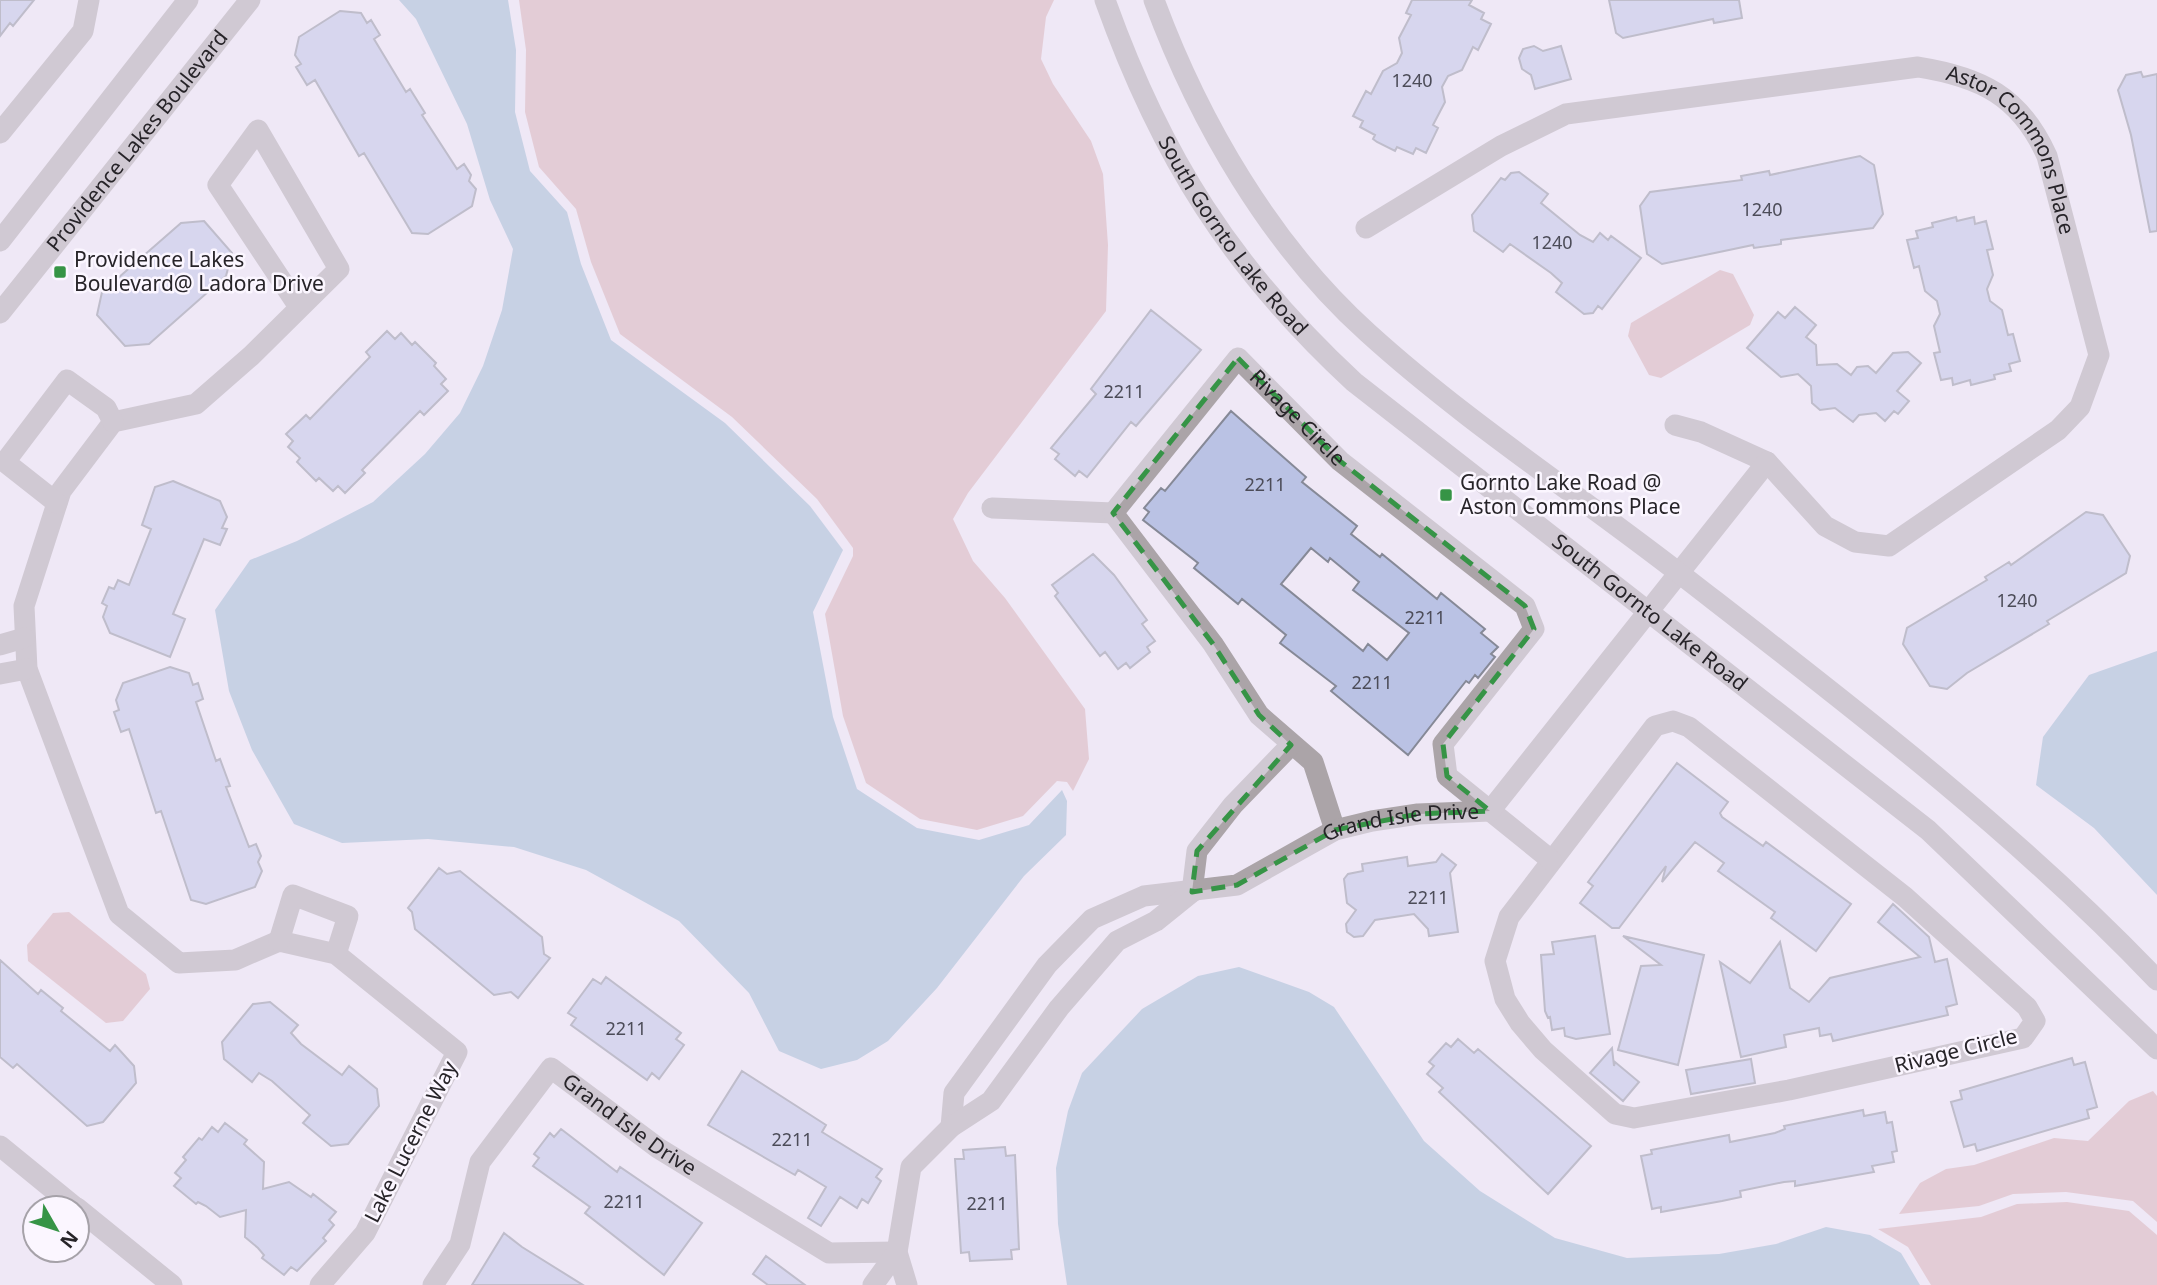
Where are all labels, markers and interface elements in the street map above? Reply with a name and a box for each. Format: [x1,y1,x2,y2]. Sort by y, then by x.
street label: Providence Lakes Boulevard [40,24,234,257]
street label: Astor Commons Place [1943,58,2082,237]
house number: 1240 [1391,68,1433,92]
street label: South Gornto Lake Road [1153,131,1315,341]
house number: 1240 [1741,197,1783,221]
house number: 1240 [1531,230,1573,254]
place label: Providence Lakes Boulevard@ Ladora Drive [74,245,324,297]
marker: Providence Lakes Boulevard@ Ladora Drive [52,264,68,280]
street label: Rivage Circle [1244,363,1352,472]
house number: 2211 [1103,379,1145,403]
place label: Gornto Lake Road @ Aston Commons Place [1460,468,1680,520]
house number: 2211 [1244,472,1286,496]
marker: Gornto Lake Road @ Aston Commons Place [1438,487,1454,503]
street label: South Gornto Lake Road [1547,527,1754,697]
house number: 1240 [1996,588,2038,612]
house number: 2211 [1404,605,1446,629]
house number: 2211 [1351,670,1393,694]
street label: Grand Isle Drive [1316,796,1480,848]
house number: 2211 [1407,885,1449,909]
house number: 2211 [605,1016,647,1040]
street label: Rivage Circle [1892,1021,2020,1079]
street label: Lake Lucerne Way [357,1056,463,1227]
street label: Grand Isle Drive [557,1066,702,1181]
house number: 2211 [771,1127,813,1151]
house number: 2211 [603,1189,645,1213]
house number: 2211 [966,1191,1008,1215]
north arrow [21,1194,91,1264]
text: N [54,1226,84,1254]

